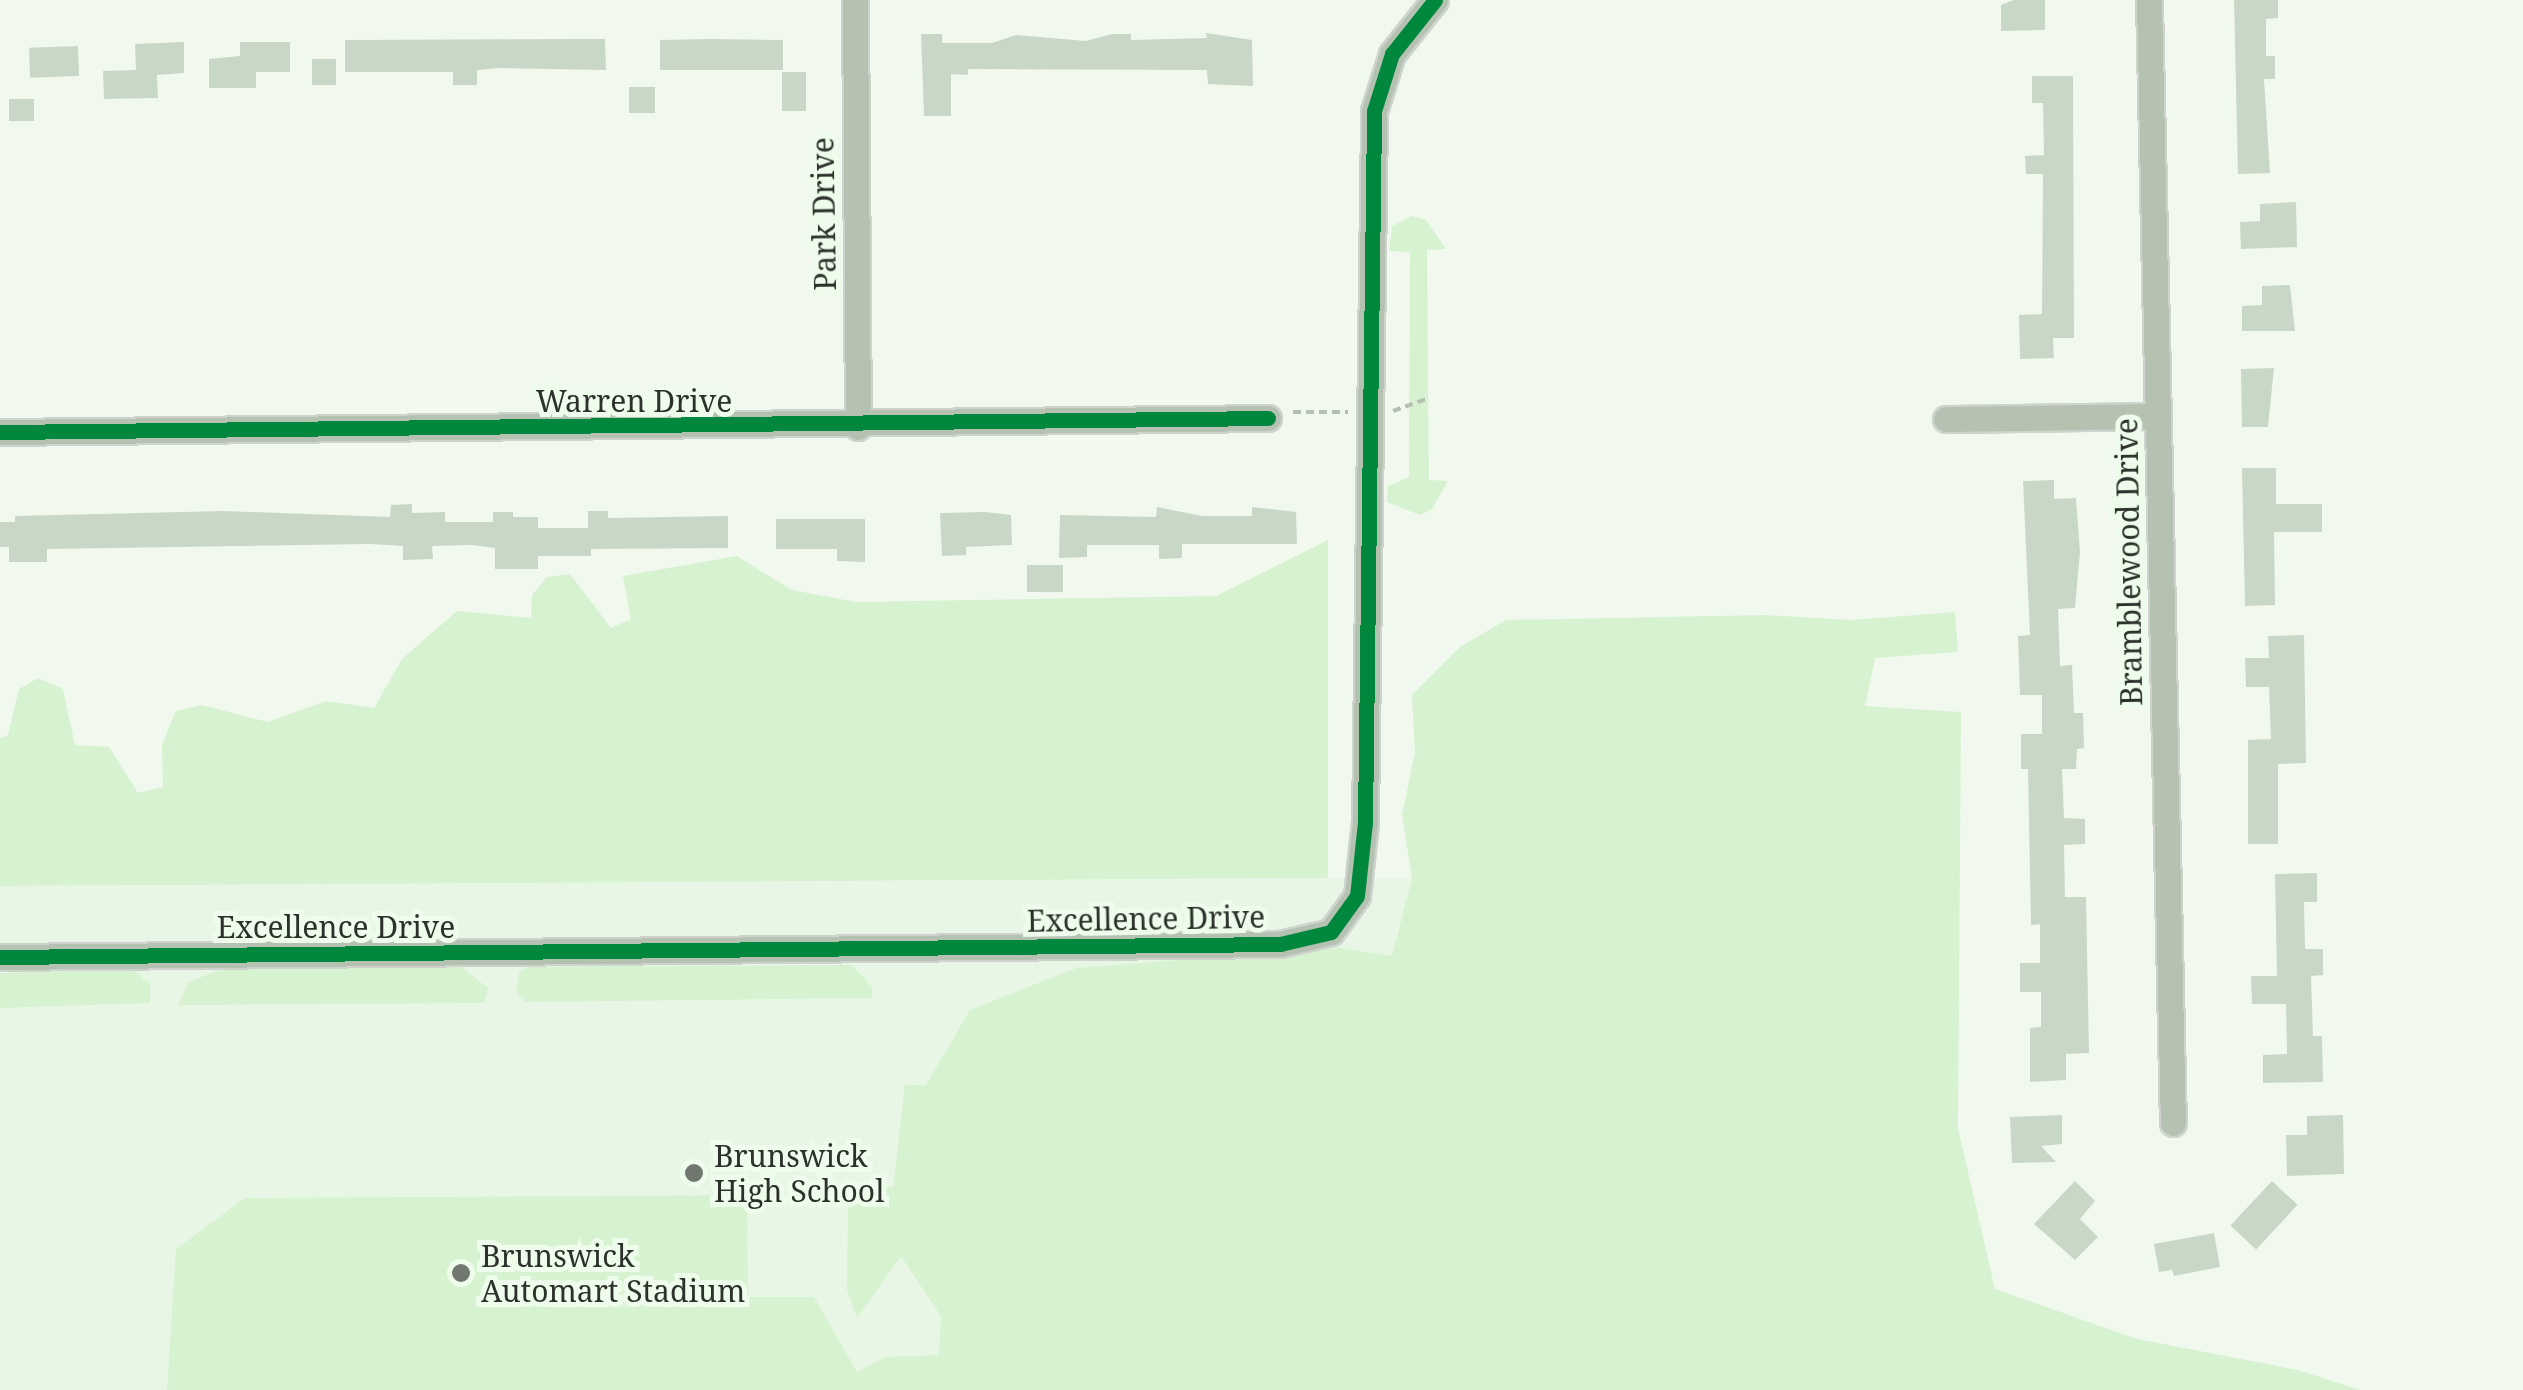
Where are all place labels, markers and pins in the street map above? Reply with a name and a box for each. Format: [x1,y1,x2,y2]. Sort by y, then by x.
place label: Brunswick High School [714,1138,884,1208]
marker: Brunswick High School [683,1162,705,1184]
place label: Brunswick Automart Stadium [481,1238,745,1308]
marker: Brunswick Automart Stadium [450,1262,472,1284]

